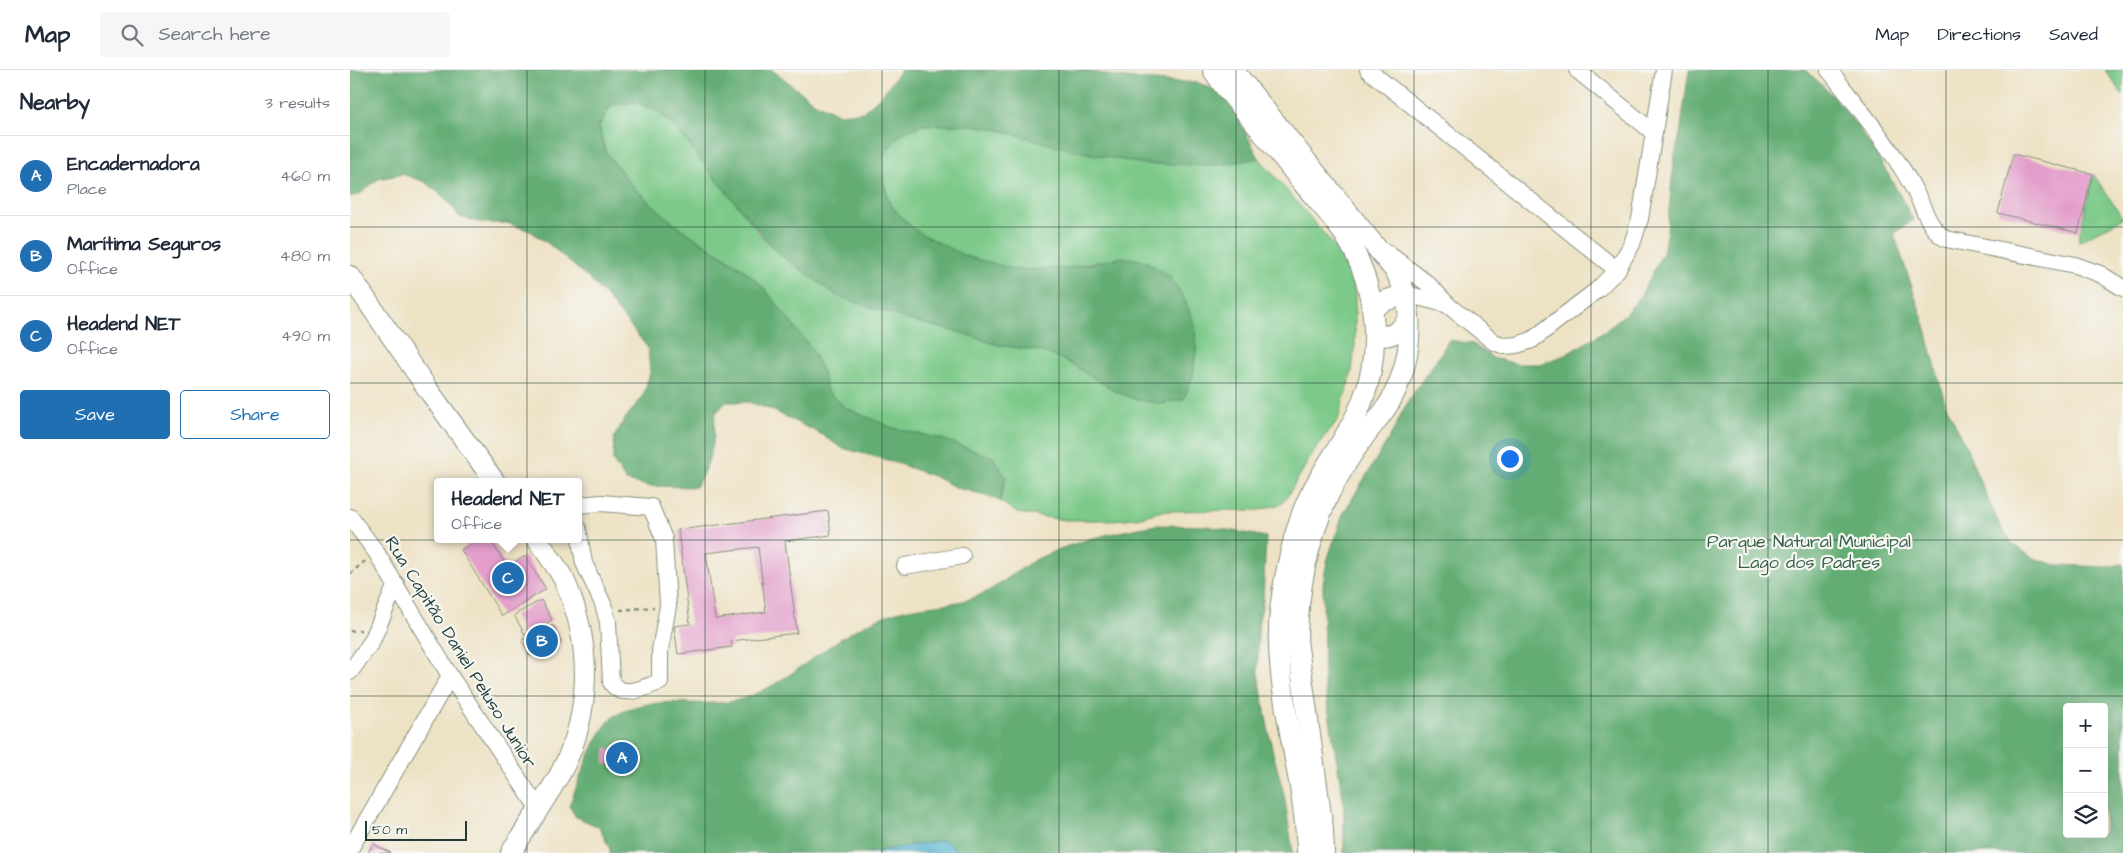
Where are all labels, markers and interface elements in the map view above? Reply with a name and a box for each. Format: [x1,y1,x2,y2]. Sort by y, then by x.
search box [100,12,450,57]
text: Map [25,18,70,52]
icon: search [118,21,146,49]
text: Search here [158,21,271,48]
text: Map [1875,22,1909,47]
text: Directions [1937,22,2021,47]
text: Saved [2049,22,2098,47]
text: Nearby [20,88,90,117]
text: 3 results [265,92,330,114]
text: Encadernadora [67,151,200,178]
text: A [31,165,41,187]
text: 460 m [280,165,330,187]
text: Place [67,178,107,200]
text: Marítima Seguros [67,231,221,258]
text: B [30,245,42,267]
text: 480 m [280,245,330,267]
text: Office [67,258,118,280]
text: Headend NET [67,311,180,338]
text: C [30,325,42,347]
text: 490 m [281,325,330,347]
text: Office [67,338,118,360]
button: Save [20,390,170,439]
button: Share [180,390,330,439]
your location [1497,446,1523,472]
popup [434,478,582,543]
text: Headend NET [451,486,565,513]
text: Office [451,513,502,535]
park label: Parque Natural Municipal Lago dos Padres [1707,529,1911,576]
street label: Rua Capitão Daniel Peluso Junior [381,532,541,772]
pin: C [492,559,524,597]
pin: B [526,622,558,660]
map controls [2063,703,2108,838]
button: + [2063,703,2108,748]
pin: A [606,739,638,777]
button: − [2063,748,2108,793]
button: layers [2063,793,2108,838]
scale bar [365,818,468,841]
text: 50 m [372,820,407,840]

